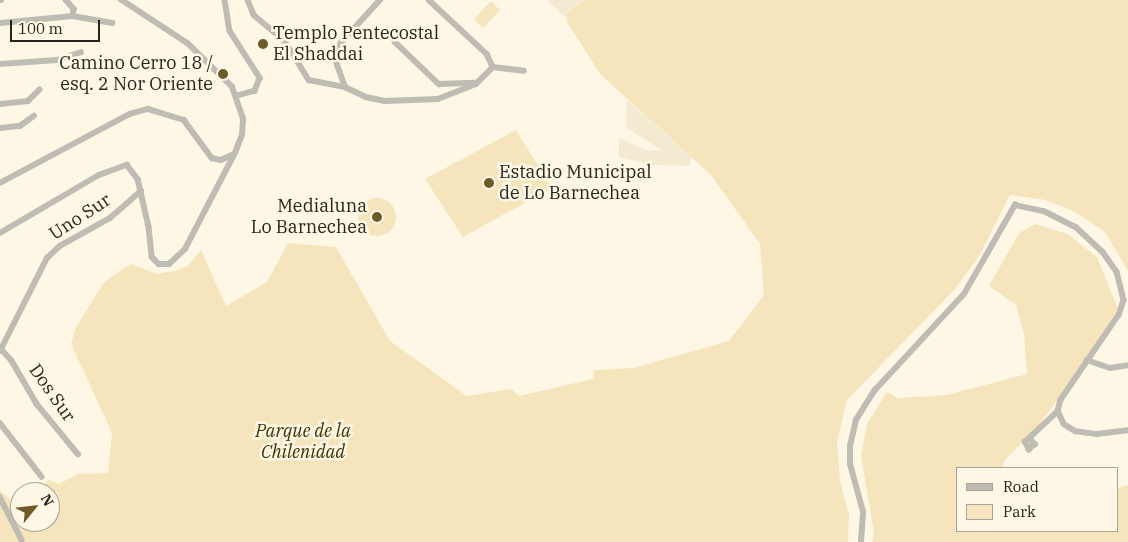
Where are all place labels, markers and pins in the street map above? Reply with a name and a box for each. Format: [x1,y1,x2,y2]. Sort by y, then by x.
place label: Templo Pentecostal El Shaddai [273,23,439,66]
marker: Templo Pentecostal El Shaddai [257,38,269,50]
place label: Camino Cerro 18 / esq. 2 Nor Oriente [59,53,213,96]
marker: Camino Cerro 18 / esq. 2 Nor Oriente [217,68,229,80]
place label: Estadio Municipal de Lo Barnechea [499,162,652,204]
marker: Estadio Municipal de Lo Barnechea [483,177,495,189]
place label: Medialuna Lo Barnechea [251,196,367,238]
marker: Medialuna Lo Barnechea [371,211,383,223]

